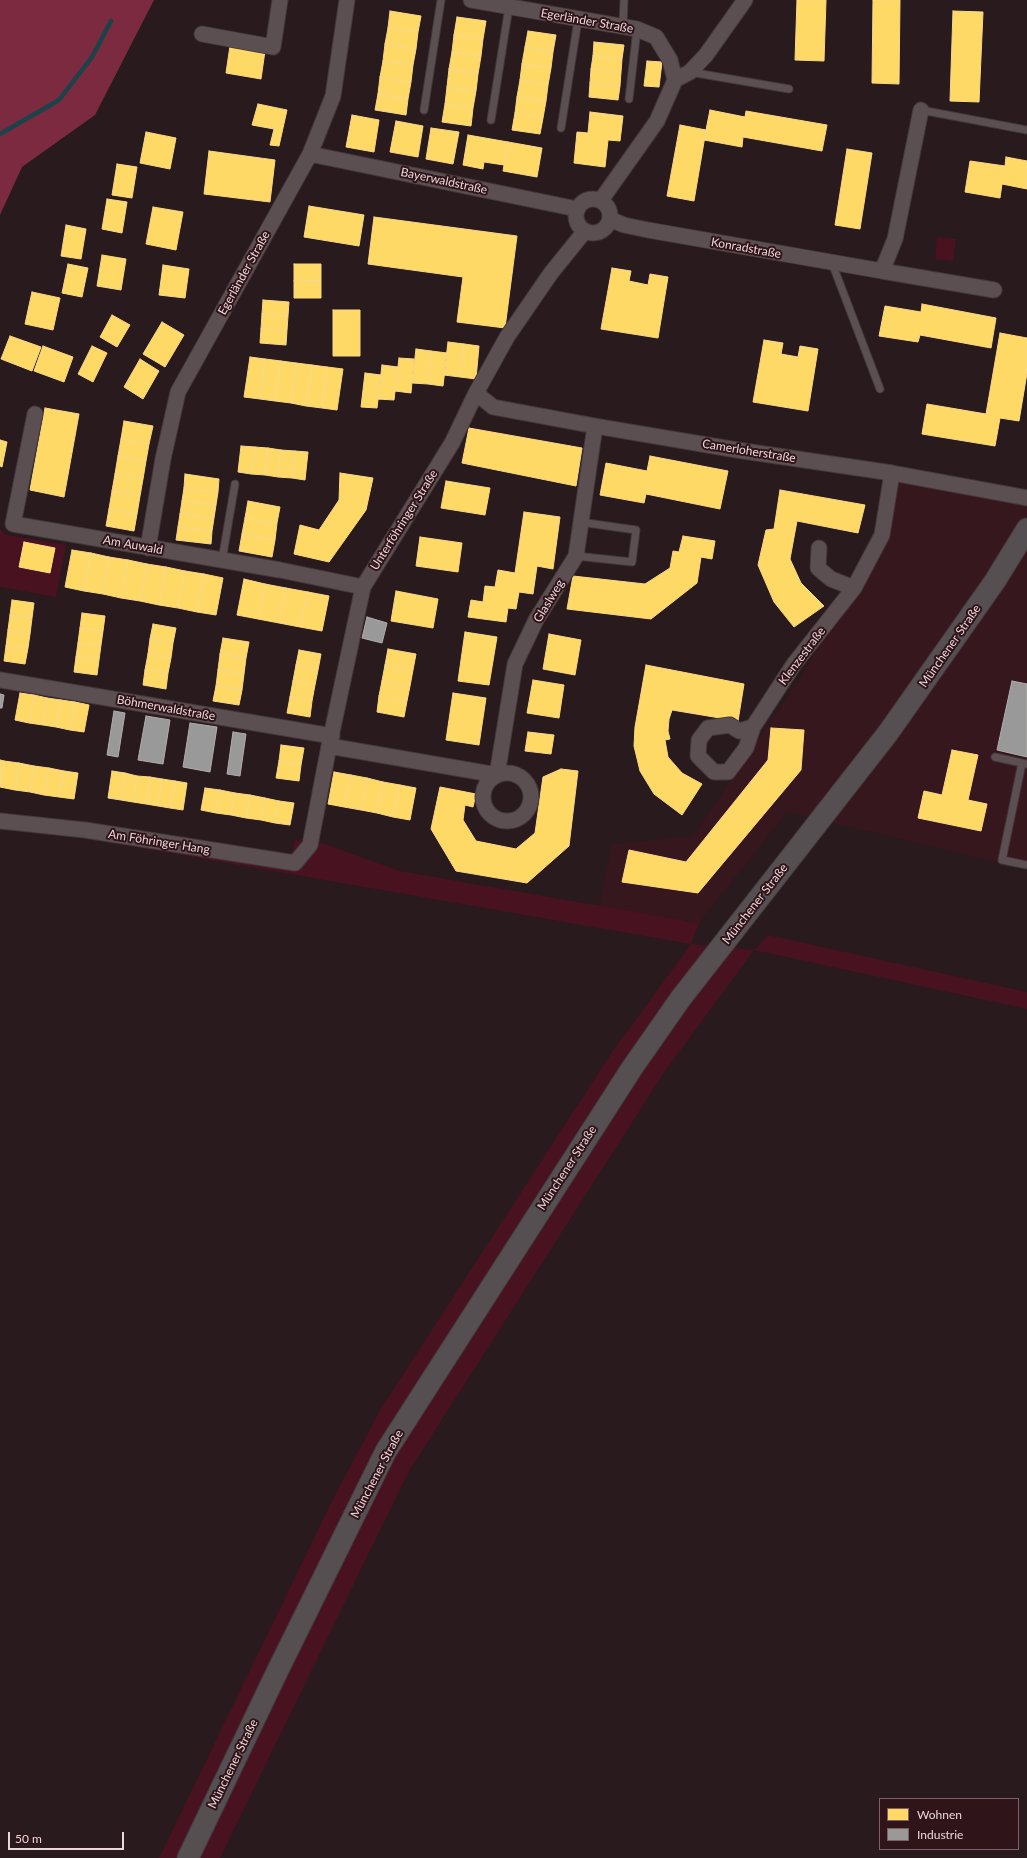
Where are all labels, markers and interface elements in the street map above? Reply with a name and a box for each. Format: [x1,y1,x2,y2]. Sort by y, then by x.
street label: Egerländer Straße [540,6,634,36]
street label: Bayerwaldstraße [399,165,489,197]
street label: Egerländer Straße [215,229,273,317]
street label: Konradstraße [710,235,782,261]
street label: Camerloherstraße [701,436,797,466]
street label: Unterföhringer Straße [367,467,441,573]
street label: Am Auwald [102,533,164,557]
street label: Glaslweg [531,577,567,625]
street label: Münchener Straße [916,602,984,690]
street label: Klenzestraße [776,624,828,688]
street label: Böhmerwaldstraße [116,692,216,724]
street label: Am Föhringer Hang [107,827,211,857]
street label: Münchener Straße [719,861,791,947]
street label: Münchener Straße [534,1123,600,1213]
street label: Münchener Straße [348,1427,406,1521]
street label: Münchener Straße [205,1717,261,1811]
legend [879,1798,1019,1850]
text: Wohnen [917,1807,962,1822]
scale bar [10,1824,126,1850]
text: Industrie [917,1827,963,1842]
text: 50 m [15,1831,42,1846]

